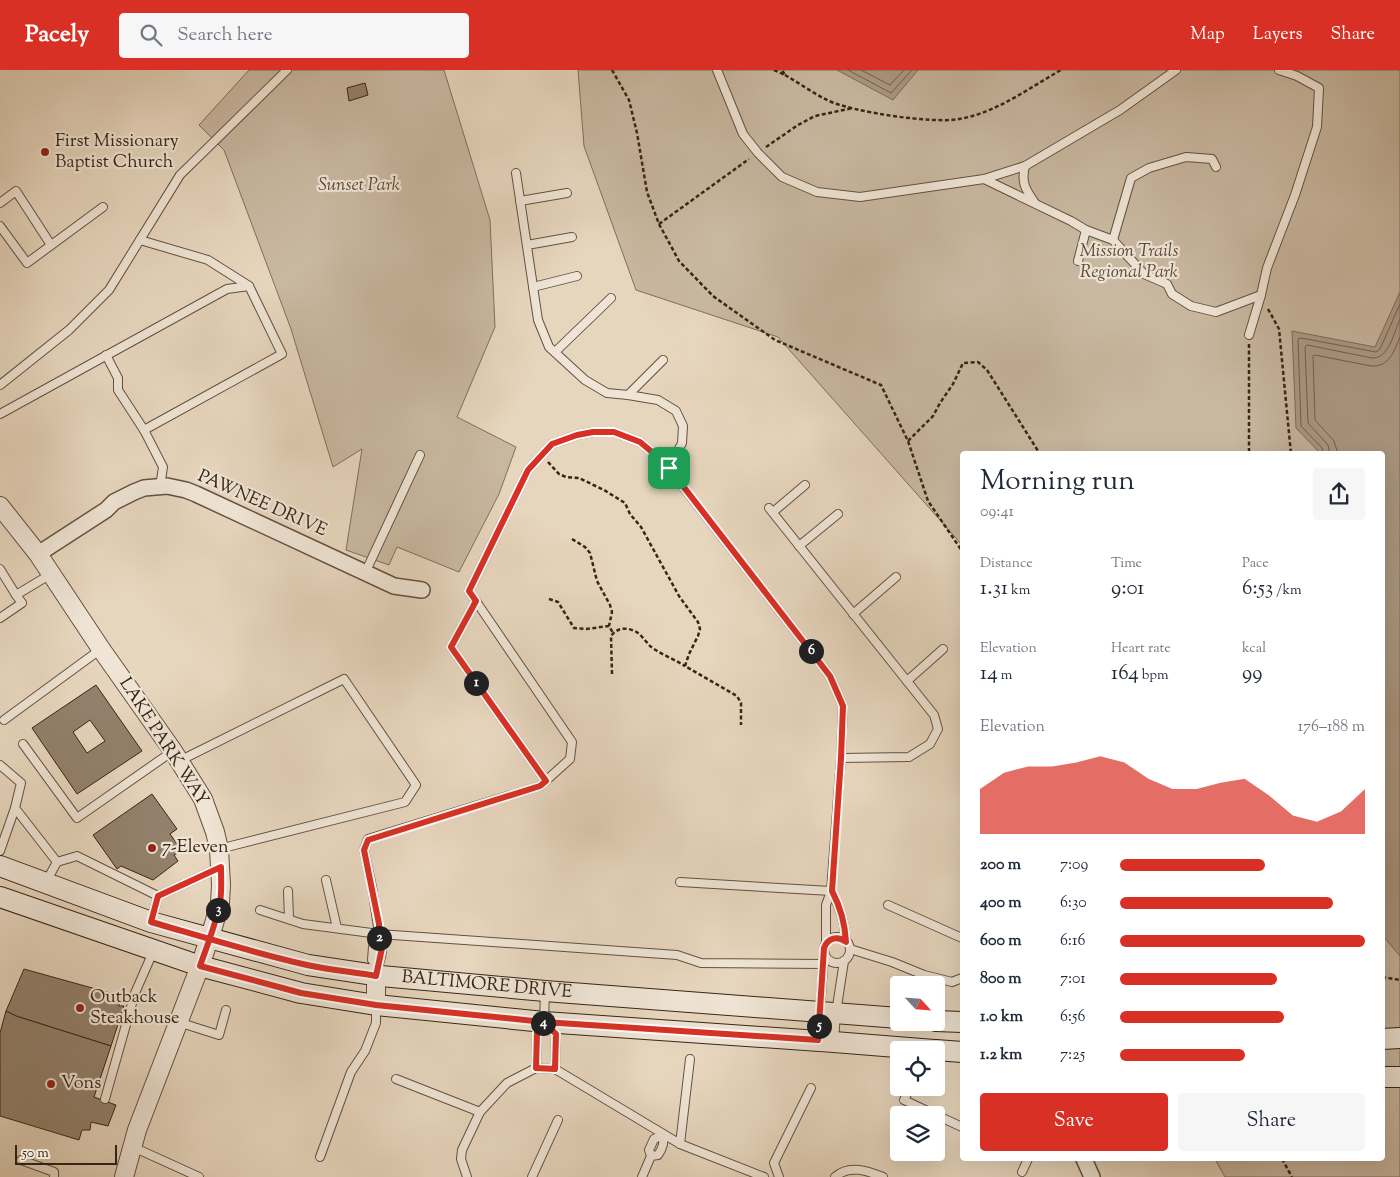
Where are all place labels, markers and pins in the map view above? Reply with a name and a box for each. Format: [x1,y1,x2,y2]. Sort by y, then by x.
place label: First Missionary Baptist Church [55,129,179,176]
marker: First Missionary Baptist Church [39,146,51,158]
pin [648,447,690,489]
pin: 6 [798,638,824,664]
pin: 1 [464,670,488,696]
place label: 7-Eleven [162,835,229,861]
marker: 7-Eleven [146,842,158,854]
pin: 3 [206,898,230,922]
pin: 2 [366,926,392,950]
place label: Outback Steakhouse [90,985,179,1032]
marker: Outback Steakhouse [74,1002,86,1014]
pin: 4 [530,1010,556,1036]
pin: 5 [806,1014,832,1038]
place label: Vons [61,1071,101,1097]
marker: Vons [45,1078,57,1090]

